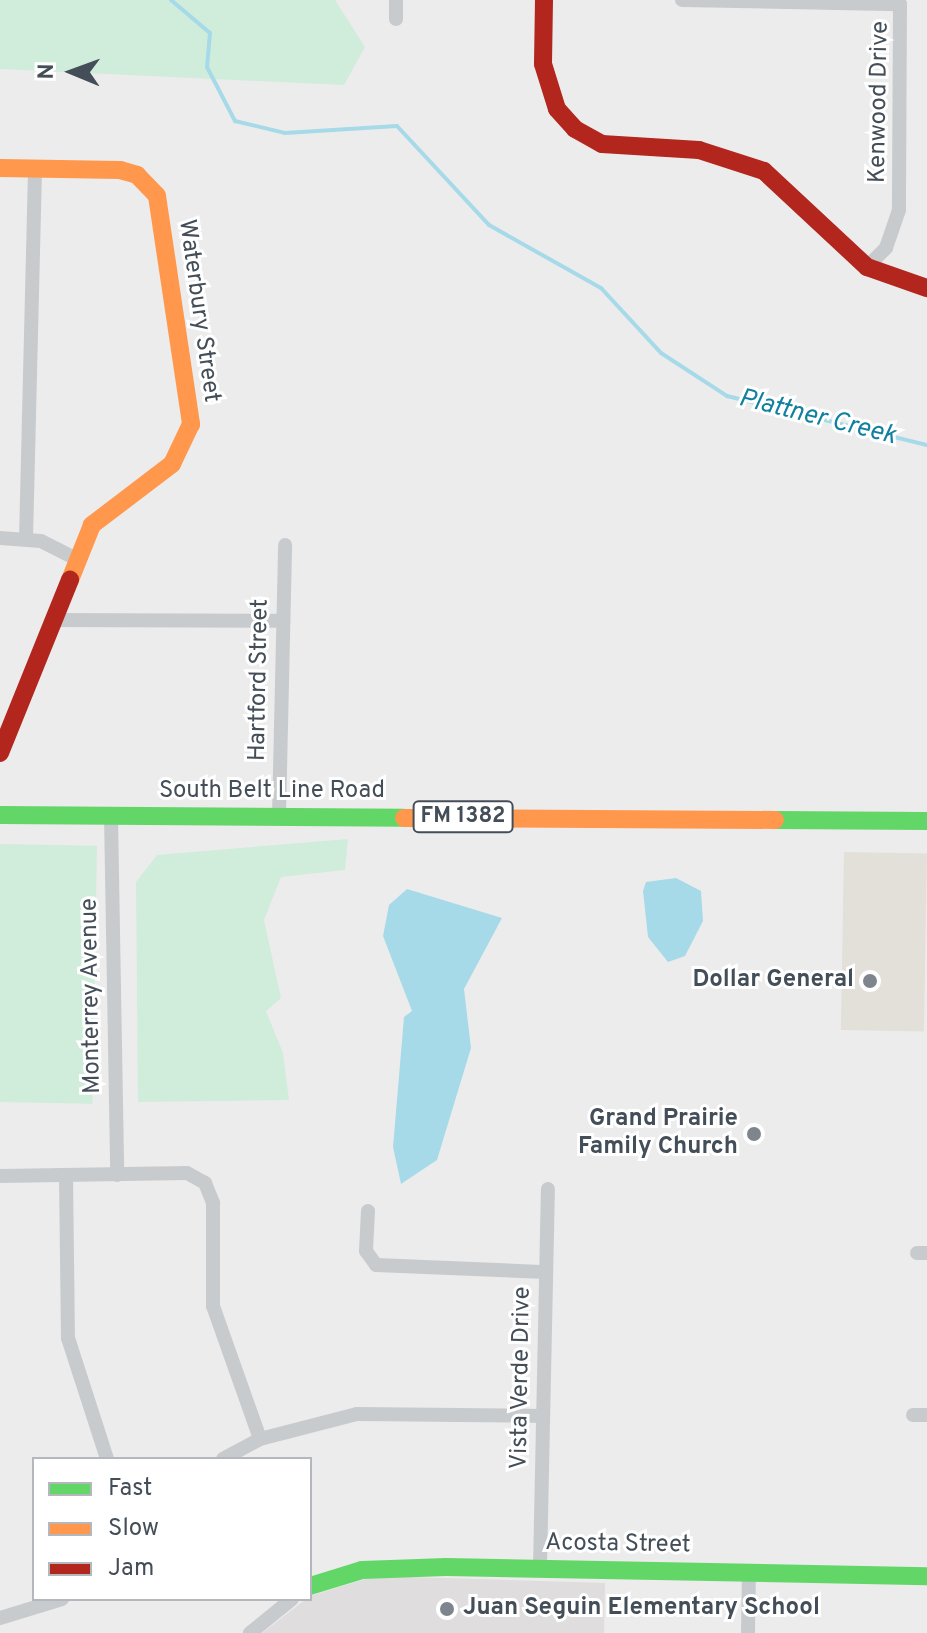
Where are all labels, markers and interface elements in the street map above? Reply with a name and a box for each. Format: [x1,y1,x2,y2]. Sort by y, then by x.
street label: Kenwood Drive [864,21,896,183]
north arrow [32,32,112,112]
text: N [34,63,61,80]
street label: Waterbury Street [171,218,225,404]
water label: Plattner Creek [735,383,899,453]
street label: Hartford Street [244,599,276,761]
street label: South Belt Line Road [159,778,385,806]
road number: FM 1382 [411,799,515,835]
street label: Monterrey Avenue [76,897,108,1095]
place label: Dollar General [693,967,854,995]
marker: Dollar General [861,972,879,990]
place label: Grand Prairie Family Church [578,1106,738,1162]
marker: Grand Prairie Family Church [745,1125,763,1143]
street label: Vista Verde Drive [506,1286,538,1470]
legend [32,1457,312,1601]
text: Fast [108,1474,152,1504]
text: Slow [108,1514,159,1544]
street label: Acosta Street [545,1529,691,1561]
text: Jam [108,1554,154,1584]
place label: Juan Seguin Elementary School [463,1595,820,1623]
marker: Juan Seguin Elementary School [438,1600,456,1618]

